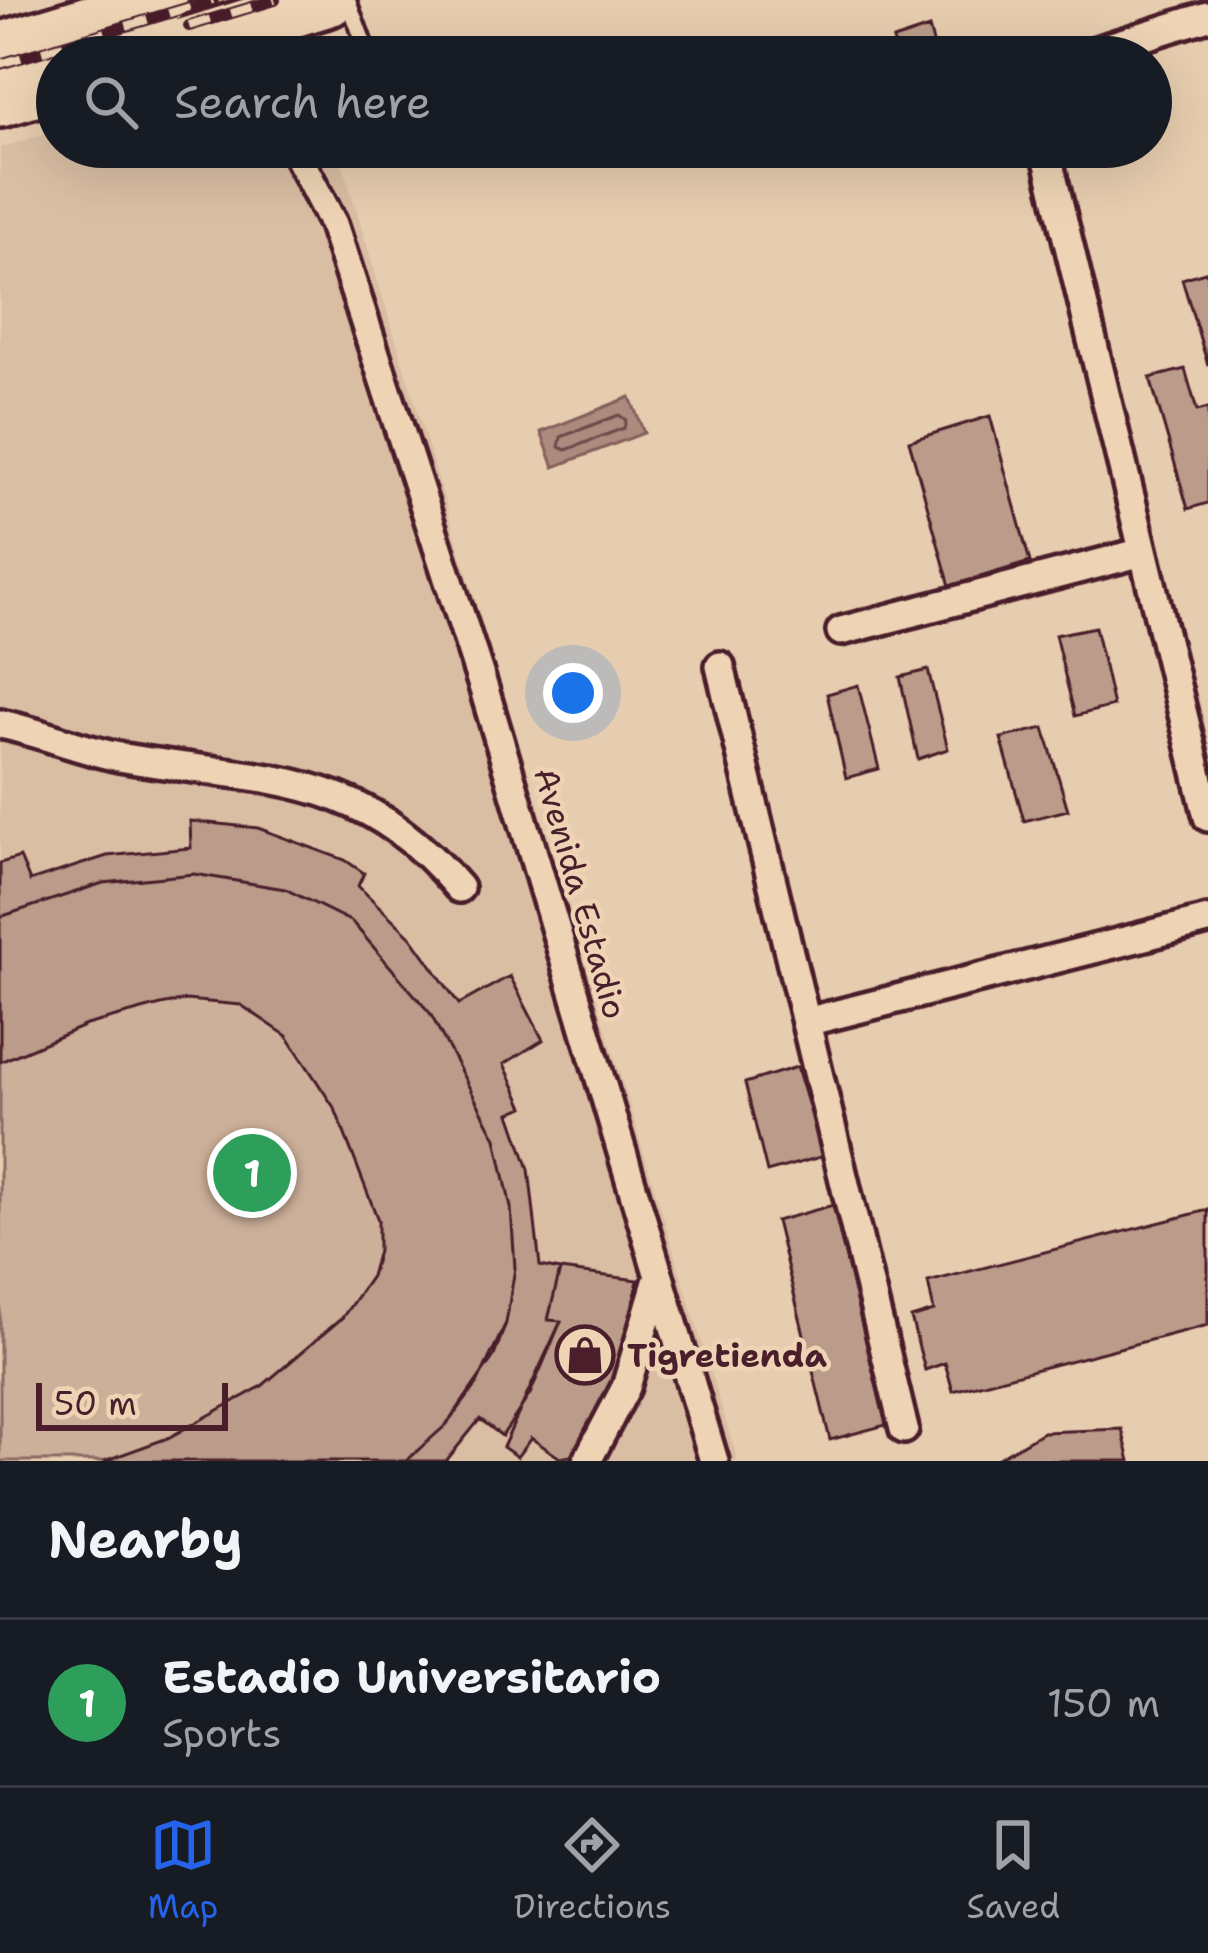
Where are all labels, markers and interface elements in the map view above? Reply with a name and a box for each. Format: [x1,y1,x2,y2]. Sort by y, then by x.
search box [36,36,1172,168]
icon: search [78,69,144,135]
text: Search here [174,72,431,132]
your location [543,663,603,723]
street label: Avenida Estadio [523,762,638,1024]
pin: 1 [213,1128,291,1218]
shop icon: Tigretienda [554,1324,616,1386]
place label: Tigretienda [627,1333,827,1378]
scale bar [36,1377,228,1430]
text: 50 m [54,1381,137,1426]
text: Nearby [48,1505,243,1573]
text: Estadio Universitario [162,1647,661,1707]
text: 1 [78,1677,96,1729]
text: 150 m [1047,1677,1160,1729]
text: Sports [162,1707,282,1759]
tab: Map [148,1812,218,1929]
tab: Directions [514,1812,671,1929]
tab: Saved [967,1812,1060,1929]

